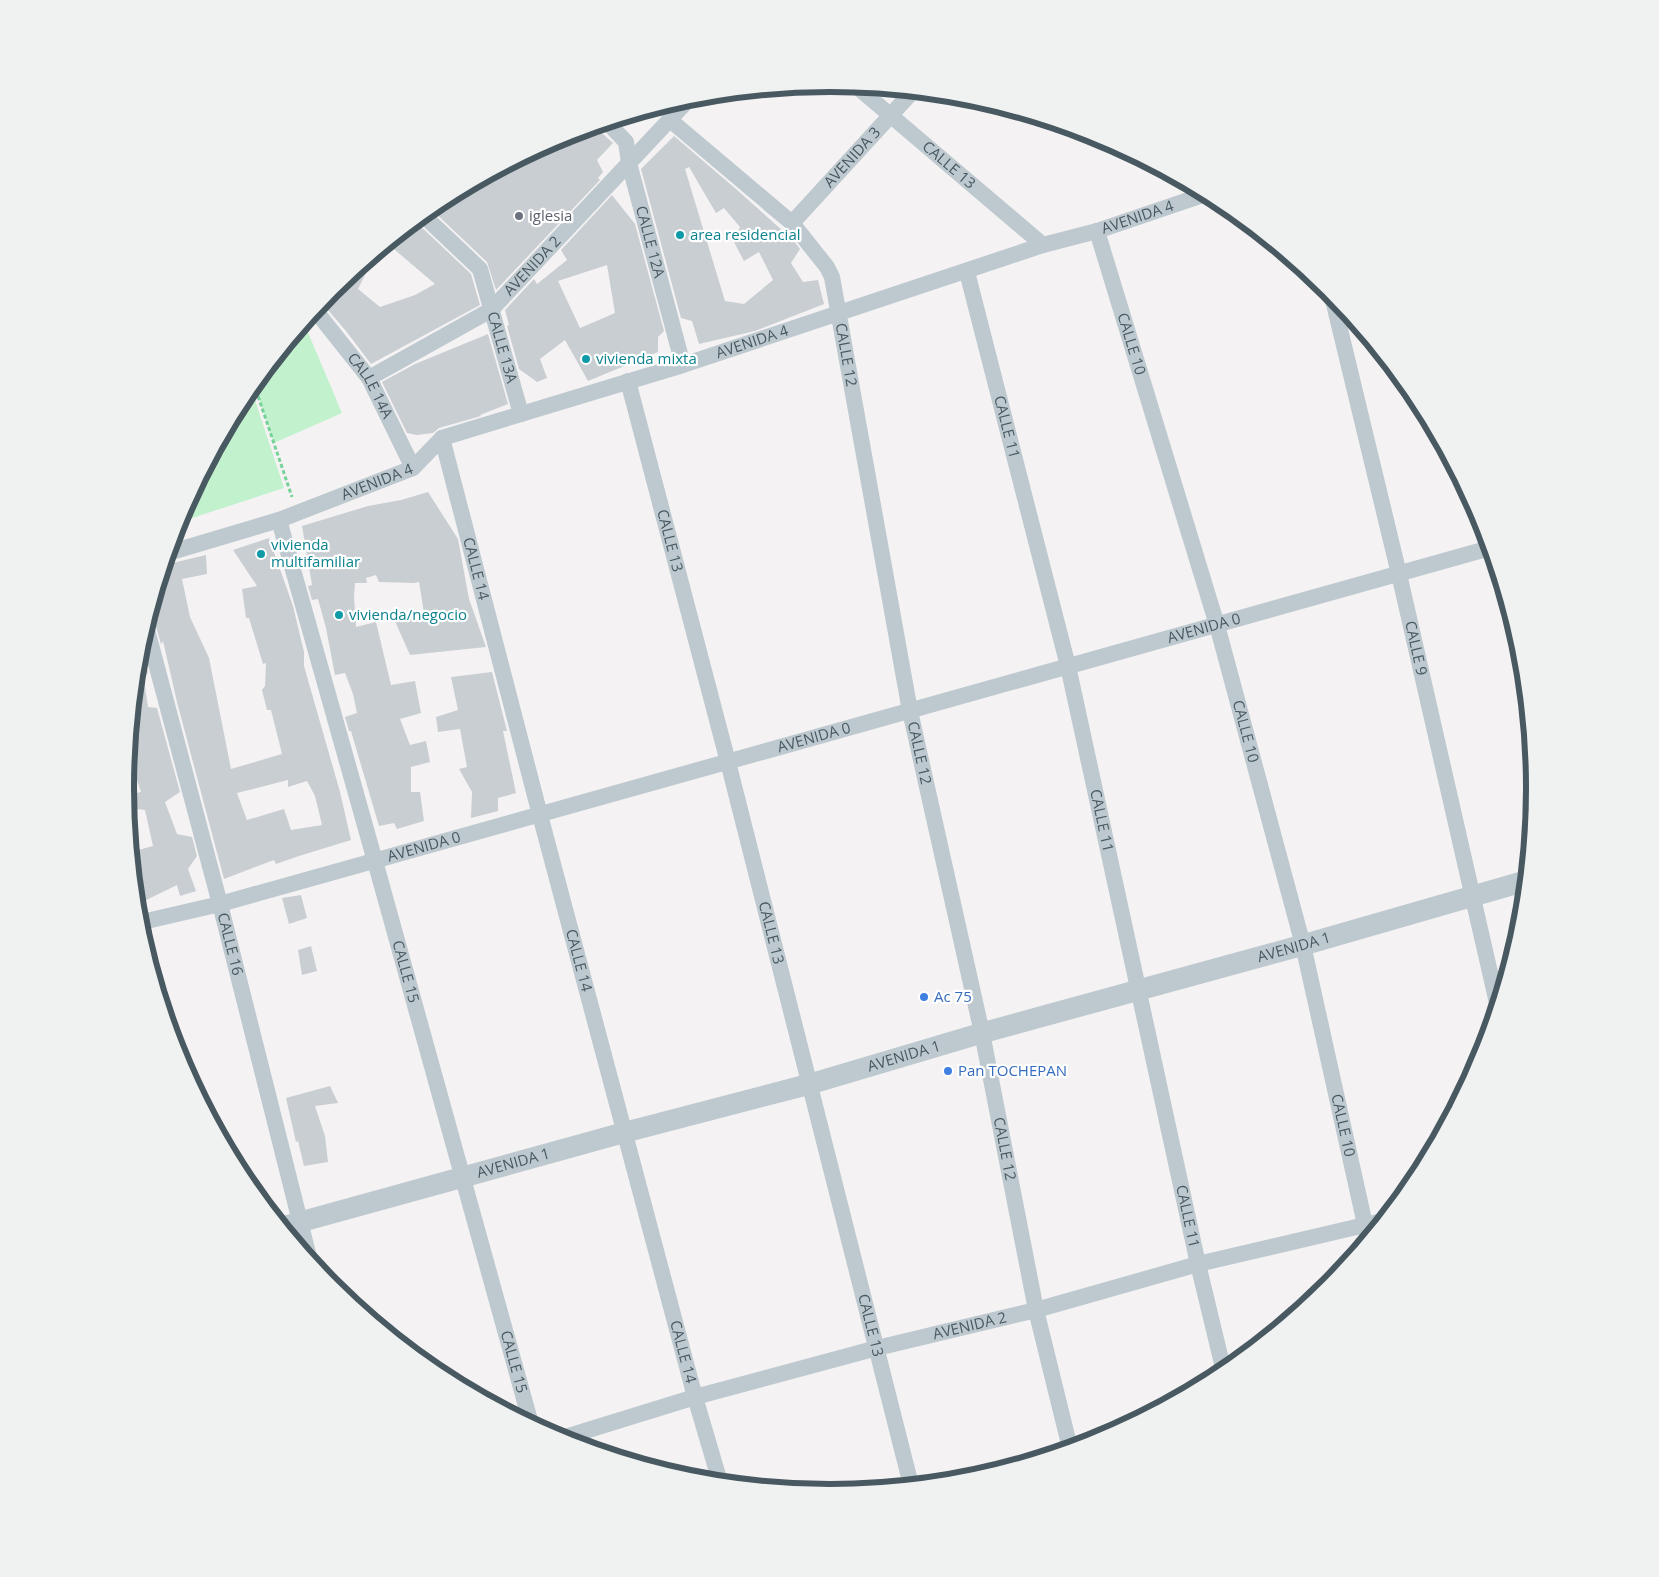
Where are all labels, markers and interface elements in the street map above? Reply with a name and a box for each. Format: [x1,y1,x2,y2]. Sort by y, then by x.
street label: AVENIDA 3 [819,122,884,191]
street label: CALLE 13 [919,136,980,193]
street label: AVENIDA 4 [1098,195,1176,238]
street label: CALLE 12A [632,203,670,280]
place label: iglesia [529,205,572,225]
marker: iglesia [513,210,525,222]
place label: area residencial [690,224,801,244]
marker: area residencial [674,229,686,241]
street label: AVENIDA 2 [499,231,565,300]
street label: CALLE 13A [484,309,523,386]
street label: CALLE 10 [1113,310,1151,377]
street label: AVENIDA 4 [713,319,791,362]
street label: CALLE 12 [831,321,862,388]
street label: CALLE 14A [344,348,398,422]
place label: vivienda mixta [596,348,697,368]
marker: vivienda mixta [580,353,592,365]
street label: CALLE 11 [990,393,1025,460]
street label: AVENIDA 4 [338,458,416,504]
street label: CALLE 13 [653,507,689,574]
place label: vivienda multifamiliar [271,534,360,571]
street label: CALLE 14 [459,535,495,602]
marker: vivienda multifamiliar [255,548,267,560]
place label: vivienda/negocio [349,604,467,624]
street label: AVENIDA 0 [1165,607,1243,647]
marker: vivienda/negocio [333,609,345,621]
street label: CALLE 9 [1401,619,1433,677]
street label: CALLE 10 [1229,698,1265,765]
street label: AVENIDA 0 [775,717,853,756]
street label: CALLE 12 [904,719,937,786]
street label: CALLE 11 [1086,787,1119,854]
street label: AVENIDA 0 [385,826,463,866]
street label: CALLE 13 [755,899,790,966]
street label: CALLE 16 [214,910,249,977]
street label: CALLE 14 [562,927,598,994]
street label: AVENIDA 1 [1255,927,1333,966]
street label: CALLE 15 [388,938,425,1005]
place label: Ac 75 [934,986,972,1006]
marker: Ac 75 [918,991,930,1003]
street label: AVENIDA 1 [865,1035,943,1075]
place label: Pan TOCHEPAN [958,1060,1067,1080]
marker: Pan TOCHEPAN [942,1065,954,1077]
street label: CALLE 10 [1327,1092,1361,1159]
street label: CALLE 12 [990,1115,1022,1182]
street label: AVENIDA 1 [474,1143,552,1182]
street label: CALLE 11 [1172,1183,1205,1250]
street label: CALLE 13 [854,1292,889,1359]
street label: AVENIDA 2 [930,1306,1008,1343]
street label: CALLE 14 [666,1318,702,1385]
street label: CALLE 15 [497,1328,533,1395]

